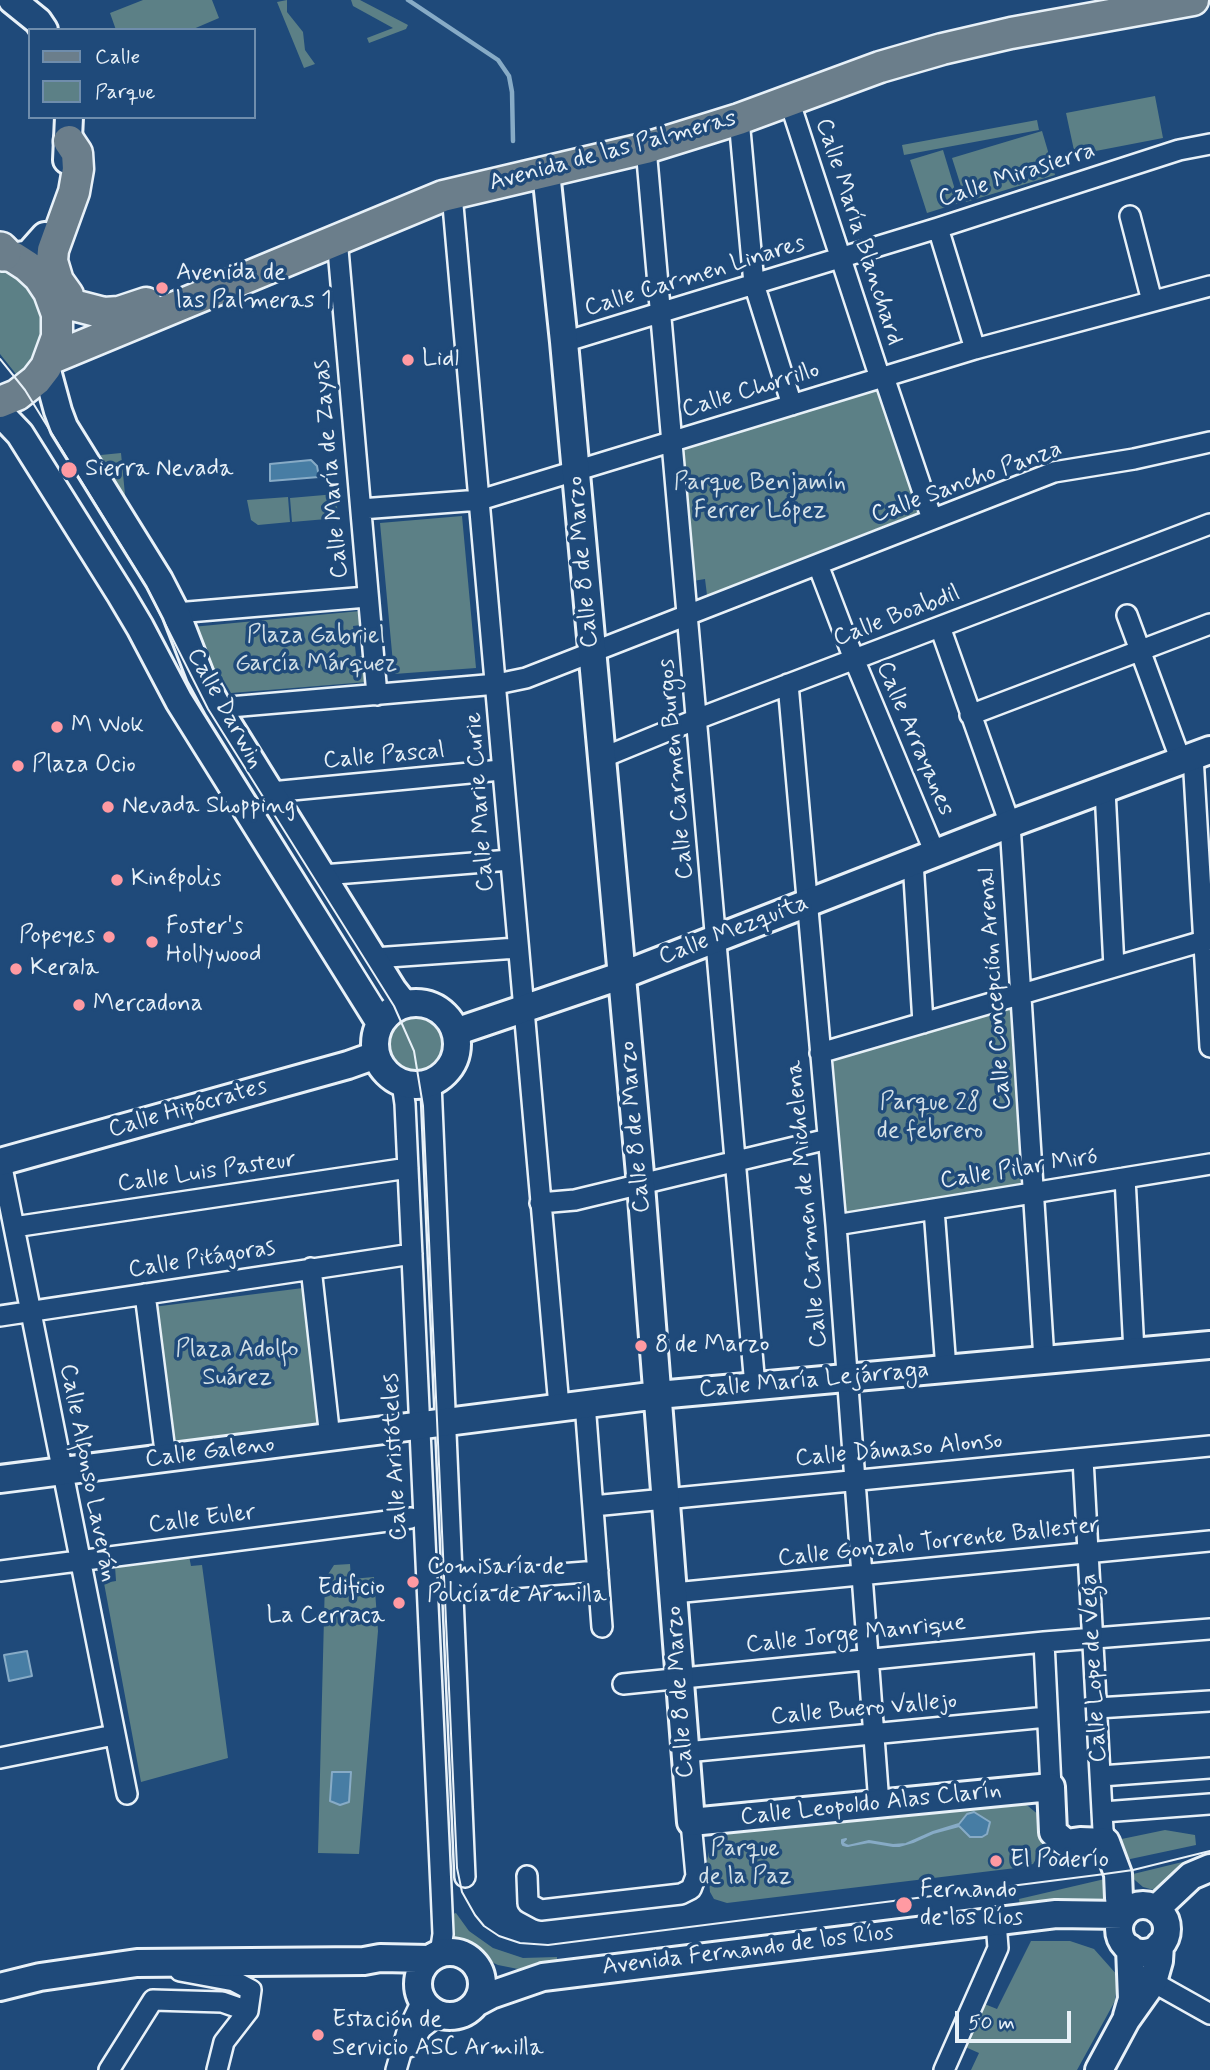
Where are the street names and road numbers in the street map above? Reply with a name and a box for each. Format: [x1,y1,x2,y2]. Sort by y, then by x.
street label: Avenida de las Palmeras [486,105,740,199]
street label: Calle María Blanchard [808,115,908,349]
street label: Calle Mirasierra [935,137,1099,215]
street label: Calle Carmen Linares [581,230,809,324]
street label: Calle Chorrillo [679,356,823,426]
street label: Calle María de Zayas [308,358,356,580]
street label: Calle Sancho Panza [868,435,1066,531]
street label: Calle 8 de Marzo [562,475,606,649]
street label: Calle Boabdil [830,580,964,654]
street label: Calle Darwin [179,644,269,774]
street label: Calle Carmen Burgos [653,657,701,881]
street label: Calle Arrayanes [869,658,959,820]
street label: Calle Marie Curie [460,711,502,893]
street label: Calle Pascal [322,737,446,777]
street label: Calle Concepción Arenal [973,867,1019,1111]
street label: Calle Mezquita [655,889,813,973]
street label: Calle 8 de Marzo [614,1040,658,1214]
street label: Calle Carmen de Michelena [781,1059,835,1349]
street label: Calle Hipócrates [105,1073,271,1145]
street label: Calle Pilar Miró [938,1143,1100,1197]
street label: Calle Luis Pasteur [116,1146,298,1200]
street label: Calle Pitágoras [126,1234,278,1286]
street label: Calle María Lejárraga [698,1357,930,1405]
street label: Calle Alfonso Laverán [52,1362,122,1584]
street label: Calle Aristóteles [377,1372,415,1542]
street label: Calle Dámaso Alonso [794,1428,1004,1474]
street label: Calle Galeno [144,1431,276,1475]
street label: Calle Euler [147,1499,257,1541]
street label: Calle Gonzalo Torrente Ballester [777,1512,1101,1574]
street label: Calle Lope de Vega [1076,1573,1114,1763]
street label: Calle 8 de Marzo [661,1605,701,1779]
street label: Calle Jorge Manrique [744,1609,968,1661]
street label: Calle Buero Vallejo [770,1688,958,1732]
street label: Calle Leopoldo Alas Clarín [739,1777,1003,1833]
street label: Avenida Fernando de los Ríos [601,1919,895,1983]

